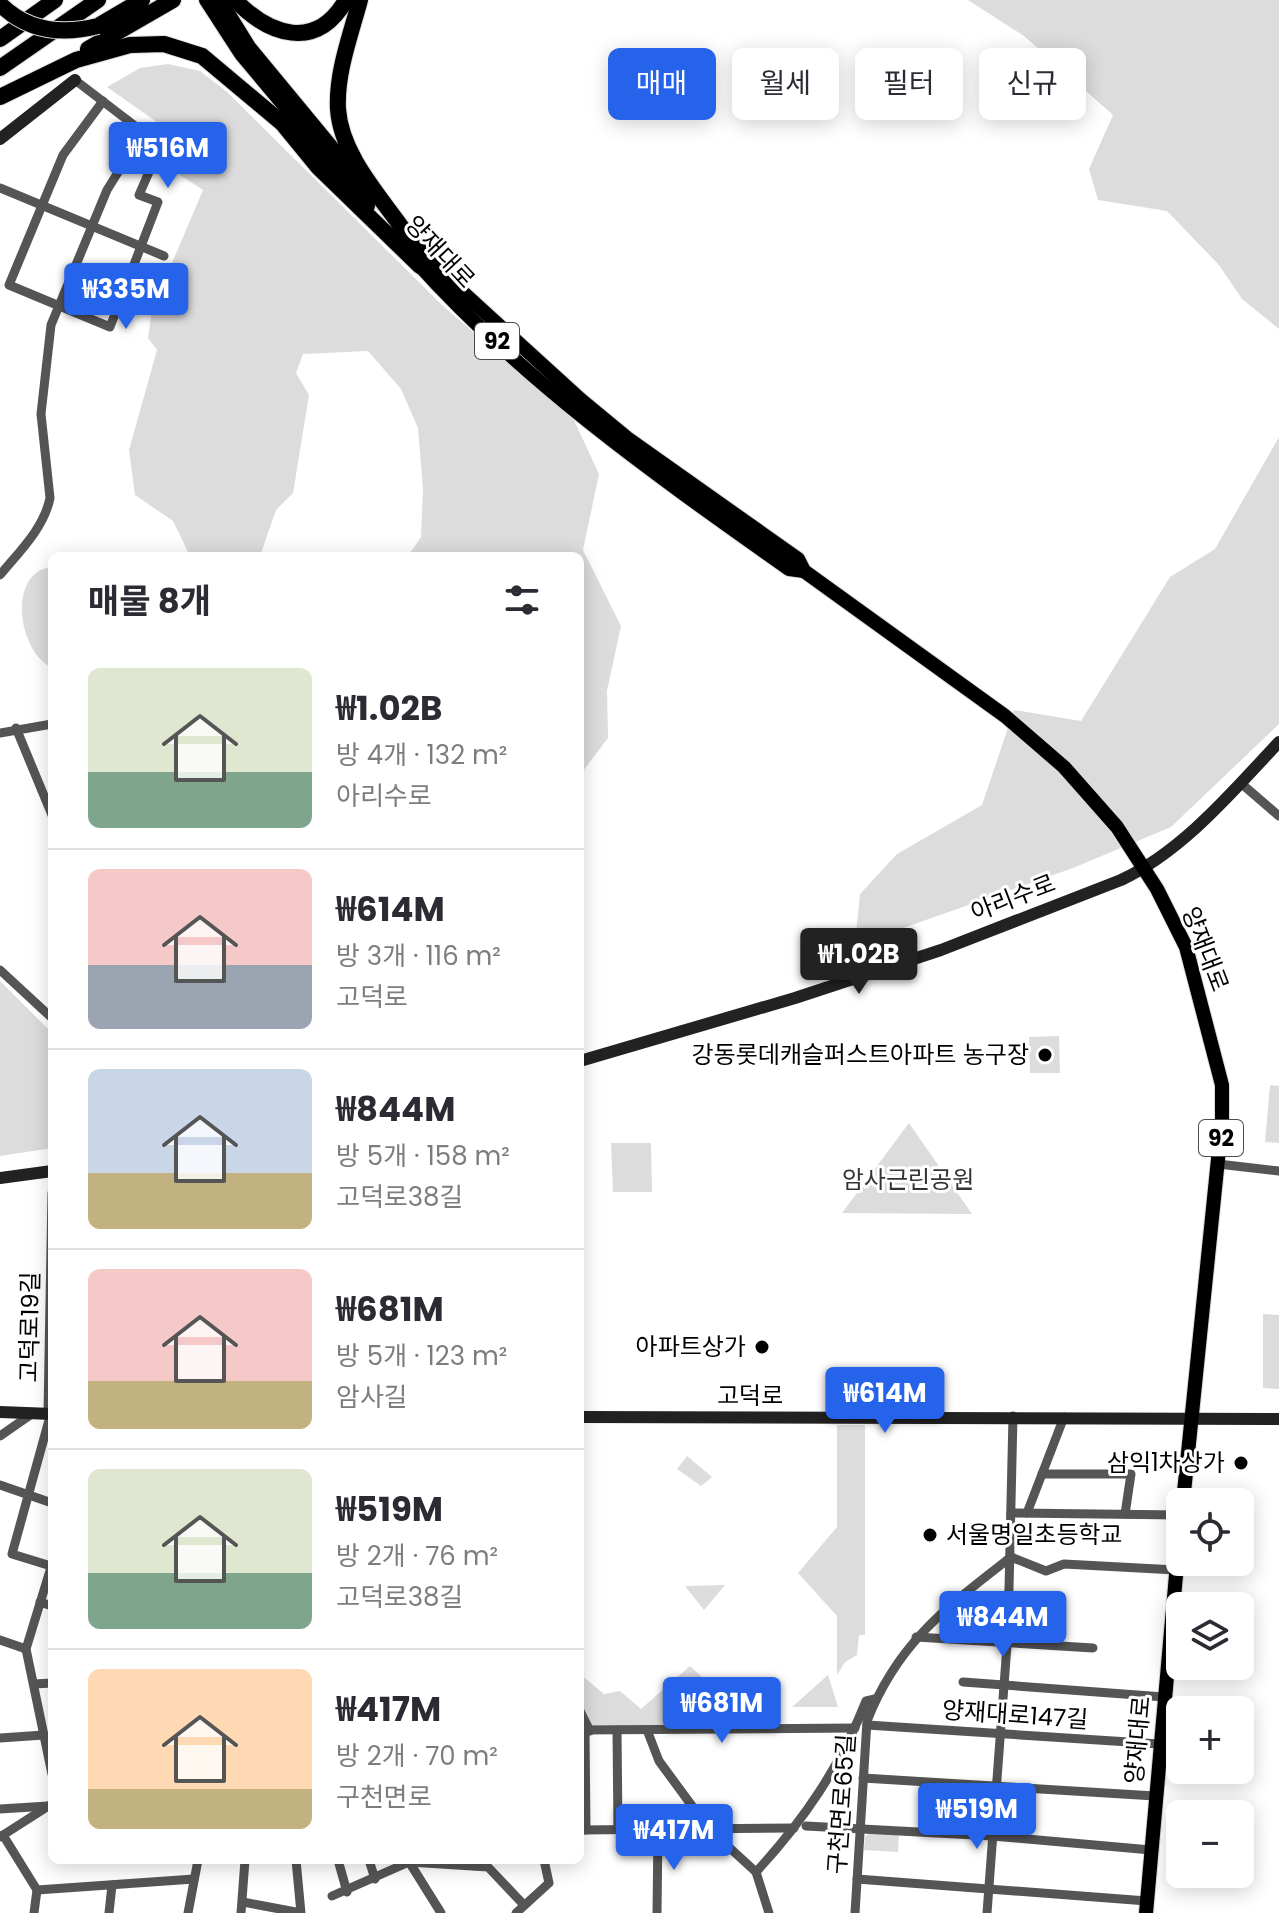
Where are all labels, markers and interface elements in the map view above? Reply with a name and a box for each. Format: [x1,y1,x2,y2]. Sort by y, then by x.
chip: 매매 [608,48,716,120]
chip: 월세 [732,48,839,120]
chip: 필터 [855,48,963,120]
chip: 신규 [979,48,1086,120]
pin: ₩516M [112,122,224,190]
text: ₩516M [127,130,209,166]
street label: 양재대로 [398,208,483,295]
pin: ₩335M [70,263,182,331]
text: ₩335M [82,271,170,307]
road number: 92 [475,323,519,359]
text: 매물 8개 [88,577,211,625]
icon: filters [500,578,544,622]
text: ₩1.02B [336,684,442,732]
icon: home [152,700,248,796]
text: 방 4개 · 132 m² [336,737,507,773]
text: 아리수로 [336,778,432,814]
street label: 아리수로 [966,866,1060,929]
text: ₩614M [336,885,445,933]
icon: home [152,901,248,997]
street label: 양재대로 [1174,902,1237,996]
pin: ₩1.02B [794,928,924,996]
text: ₩1.02B [818,936,900,972]
text: 방 3개 · 116 m² [336,938,501,974]
text: 고덕로 [336,979,408,1015]
place label: 강동롯데캐슬퍼스트아파트 농구장 [691,1038,1029,1071]
marker: 강동롯데캐슬퍼스트아파트 농구장 [1036,1046,1054,1064]
text: ₩844M [336,1085,455,1133]
icon: home [152,1101,248,1197]
road number: 92 [1199,1120,1243,1156]
text: 방 5개 · 158 m² [336,1138,510,1174]
park label: 암사근린공원 [842,1163,974,1196]
text: 고덕로38길 [336,1179,463,1215]
street label: 고덕로19길 [12,1271,47,1383]
text: ₩681M [336,1285,444,1333]
icon: home [152,1301,248,1397]
place label: 아파트상가 [636,1330,746,1363]
text: 방 5개 · 123 m² [336,1338,507,1374]
marker: 아파트상가 [753,1338,771,1356]
pin: ₩614M [829,1367,941,1435]
text: ₩614M [843,1375,927,1411]
text: 암사길 [336,1379,408,1415]
street label: 고덕로 [717,1379,783,1412]
place label: 삼익1차상가 [1107,1446,1225,1479]
marker: 삼익1차상가 [1232,1454,1250,1472]
text: ₩519M [336,1485,443,1533]
map controls [1166,1488,1254,1888]
button: locate [1166,1488,1254,1576]
icon: home [152,1501,248,1597]
place label: 서울명일초등학교 [946,1518,1123,1551]
marker: 서울명일초등학교 [921,1526,939,1544]
text: 방 2개 · 76 m² [336,1538,498,1574]
text: 고덕로38길 [336,1579,463,1615]
pin: ₩844M [947,1591,1059,1659]
button: layers [1166,1592,1254,1680]
text: ₩844M [957,1599,1049,1635]
pin: ₩681M [666,1677,778,1745]
text: ₩417M [336,1685,441,1733]
text: ₩681M [681,1685,763,1721]
street label: 양재대로147길 [941,1693,1089,1736]
street label: 양재대로 [1117,1695,1158,1785]
button: + [1166,1696,1254,1784]
icon: home [152,1701,248,1797]
street label: 구천면로65길 [820,1733,863,1875]
text: 방 2개 · 70 m² [336,1738,498,1774]
text: 구천면로 [336,1779,432,1815]
pin: ₩519M [921,1783,1033,1851]
text: ₩519M [936,1791,1018,1827]
button: − [1166,1800,1254,1888]
pin: ₩417M [618,1804,730,1872]
text: ₩417M [634,1812,714,1848]

